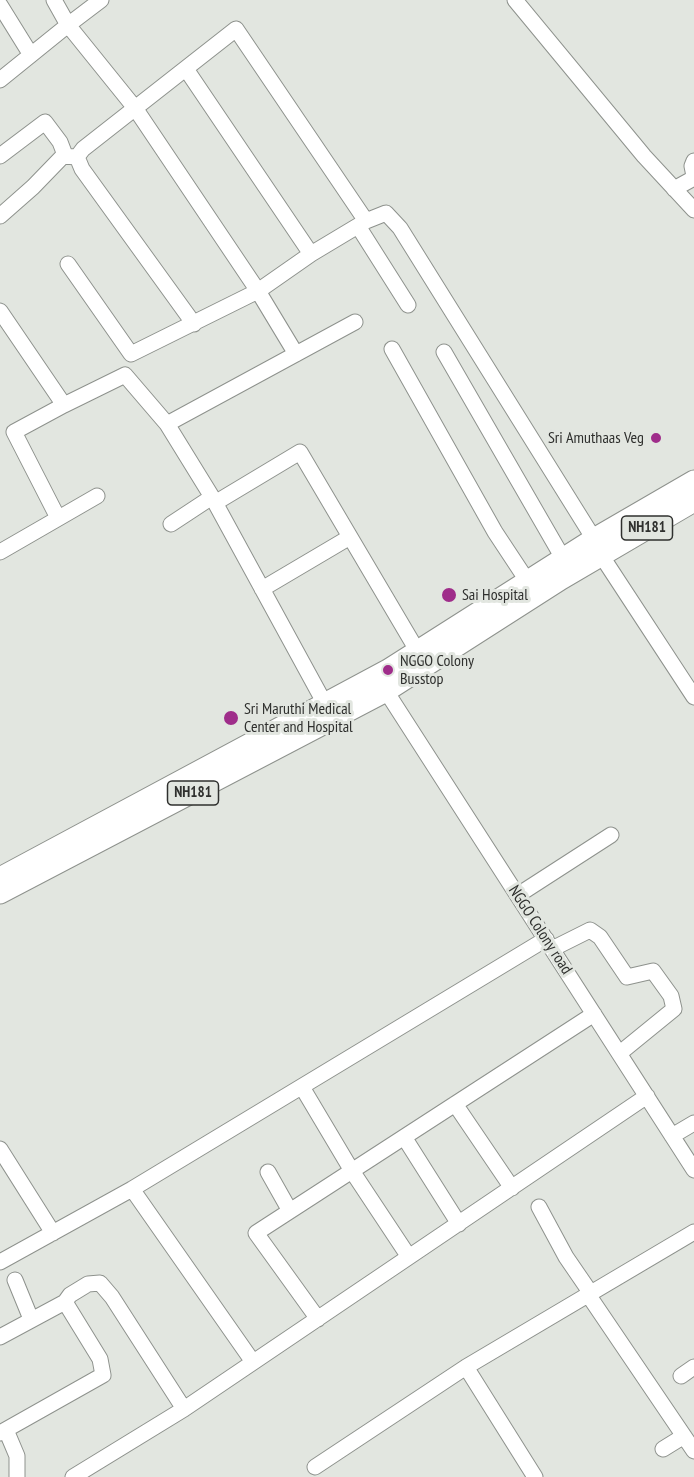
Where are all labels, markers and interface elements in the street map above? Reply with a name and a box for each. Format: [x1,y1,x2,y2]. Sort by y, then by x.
place label: Sri Amuthaas Veg [548,428,644,448]
marker: Sri Amuthaas Veg [649,431,663,445]
road number: NH181 [622,516,672,540]
place label: Sai Hospital [462,585,528,605]
marker: Sai Hospital [440,586,458,604]
place label: NGGO Colony Busstop [400,651,474,689]
marker: NGGO Colony Busstop [381,663,395,677]
place label: Sri Maruthi Medical Center and Hospital [244,699,353,737]
marker: Sri Maruthi Medical Center and Hospital [222,709,240,727]
road number: NH181 [168,781,218,805]
street label: NGGO Colony road [504,882,576,978]

